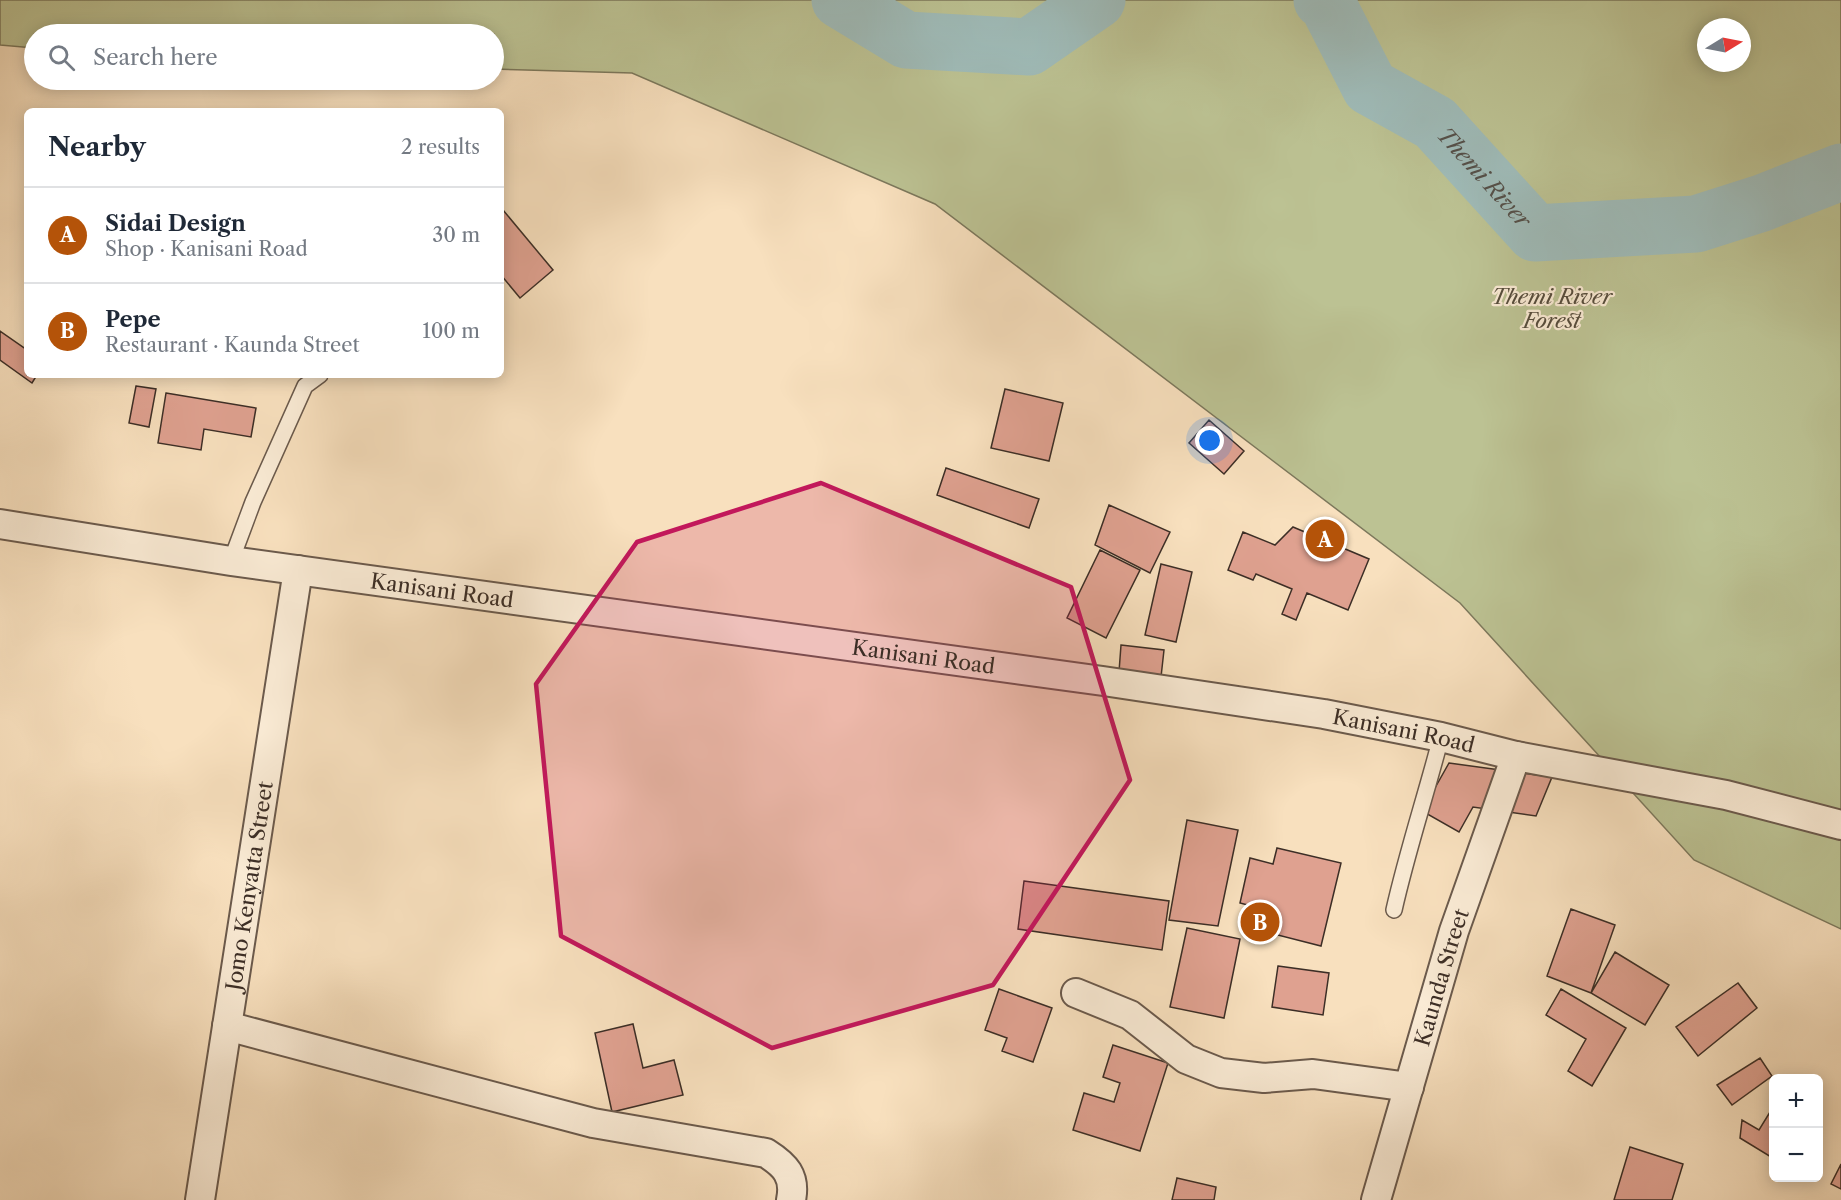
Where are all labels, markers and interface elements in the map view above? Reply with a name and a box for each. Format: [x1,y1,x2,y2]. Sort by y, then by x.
north arrow [1697,18,1751,72]
search box [24,24,504,90]
icon: search [45,41,78,74]
text: Search here [93,44,218,71]
water label: Themi River [1432,122,1538,234]
text: Nearby [48,131,146,163]
text: 2 results [401,135,480,159]
text: Sidai Design [105,210,246,237]
text: A [60,223,75,247]
text: 30 m [432,223,480,247]
text: Shop · Kanisani Road [105,237,308,261]
park label: Themi River Forest [1492,284,1613,333]
text: Pepe [105,306,161,333]
text: B [60,319,75,343]
text: 100 m [422,319,480,343]
text: Restaurant · Kaunda Street [105,333,359,357]
your location [1195,426,1224,455]
pin: A [1306,516,1344,562]
street label: Kanisani Road [369,568,515,612]
street label: Kanisani Road [850,634,997,679]
street label: Kanisani Road [1331,704,1478,758]
street label: Jomo Kenyatta Street [220,779,278,995]
pin: B [1240,900,1280,944]
street label: Kaunda Street [1409,905,1474,1049]
map controls [1769,1074,1823,1182]
button: + [1769,1074,1823,1128]
button: − [1769,1128,1823,1182]

